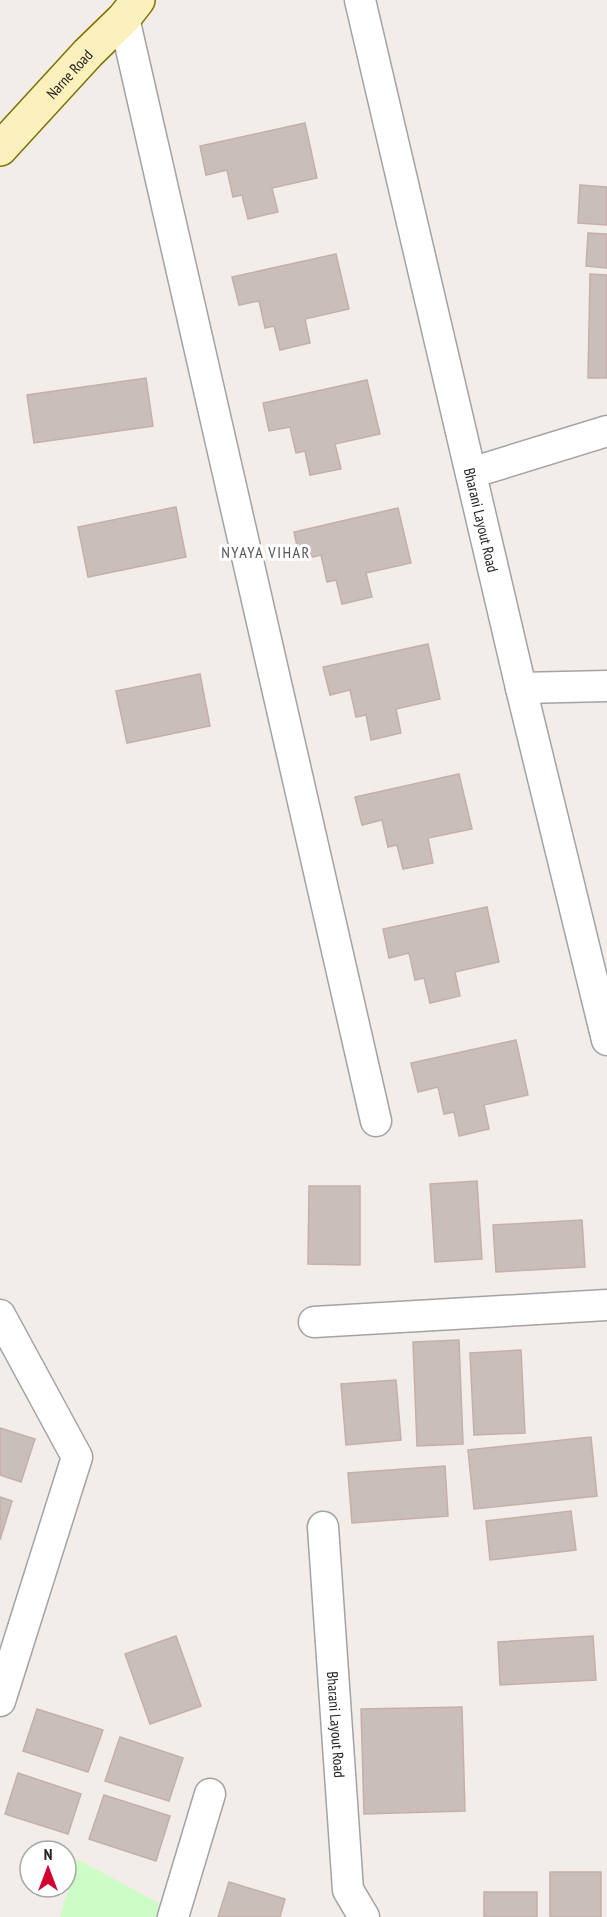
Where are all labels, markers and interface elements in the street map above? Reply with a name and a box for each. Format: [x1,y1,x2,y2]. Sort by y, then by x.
street label: Narne Road [42,45,96,102]
street label: Bharani Layout Road [460,466,503,574]
district label: NYAYA VIHAR [221,542,311,562]
street label: Bharani Layout Road [323,1671,350,1778]
north arrow [18,1839,78,1899]
text: N [44,1844,52,1864]

